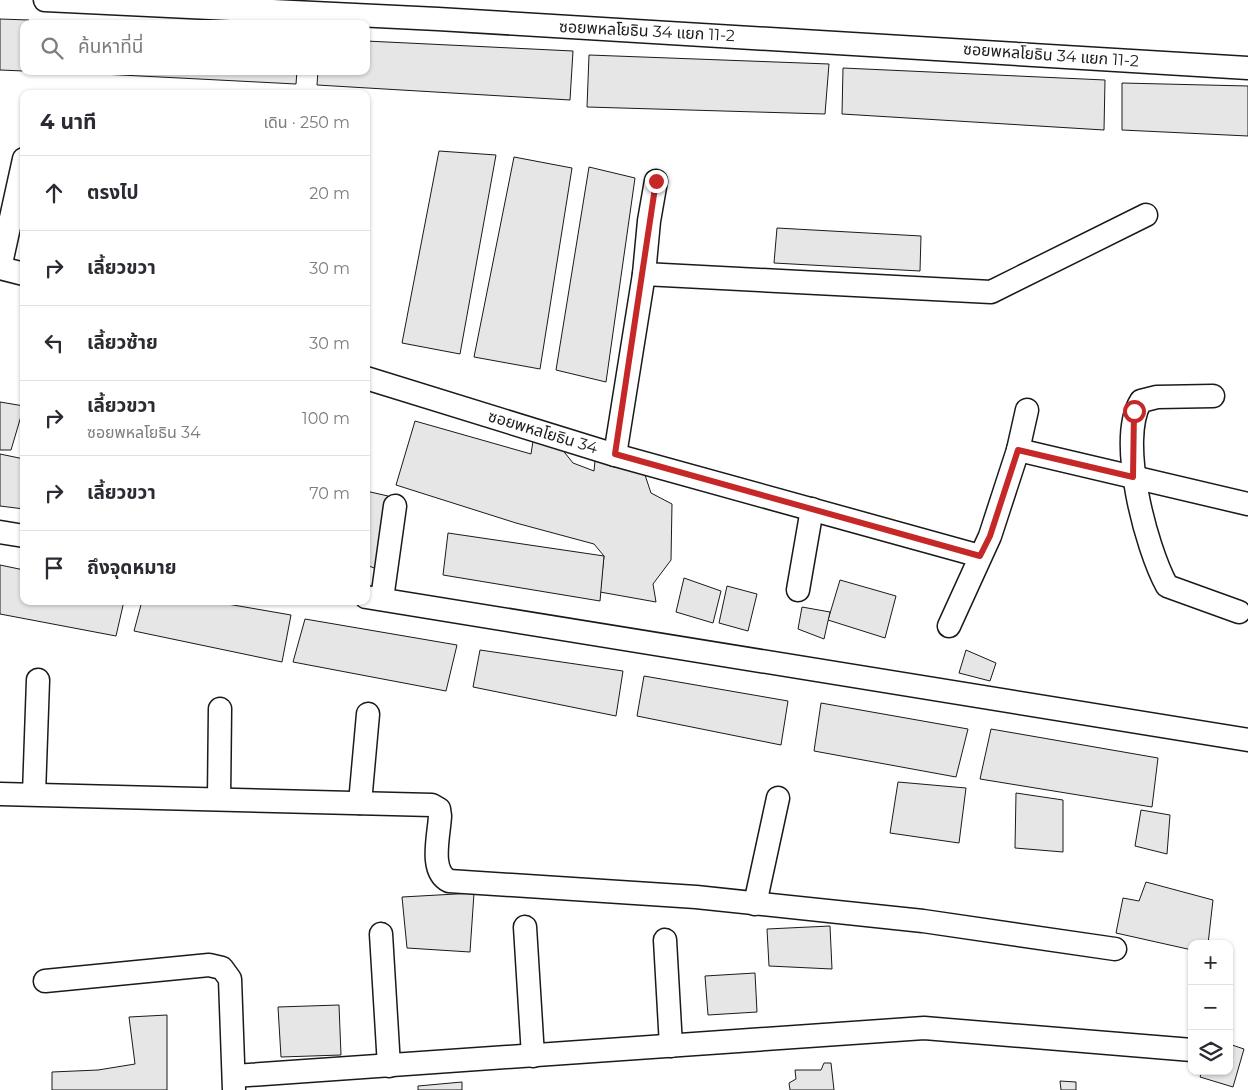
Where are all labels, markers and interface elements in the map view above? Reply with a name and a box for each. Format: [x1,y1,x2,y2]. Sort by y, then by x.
street label: ซอยพหลโยธิน 34 แยก 11-2 [559,17,735,45]
search box [20,20,370,75]
icon: search [38,34,66,62]
text: ค้นหาที่นี่ [78,35,143,58]
street label: ซอยพหลโยธิน 34 แยก 11-2 [962,39,1140,71]
text: 4 นาที [40,109,97,134]
text: เดิน · 250 m [263,113,350,132]
route end [645,170,668,193]
icon: ahead [40,179,68,207]
text: ตรงไป [87,181,139,204]
text: 20 m [309,184,350,203]
icon: right [40,254,68,282]
text: เลี้ยวขวา [87,256,156,279]
text: 30 m [309,259,350,278]
icon: left [40,329,68,357]
text: เลี้ยวซ้าย [87,331,158,354]
text: 30 m [309,334,350,353]
text: เลี้ยวขวา [87,394,156,417]
route start [1123,400,1146,423]
icon: right [40,404,68,432]
street label: ซอยพหลโยธิน 34 [486,406,600,458]
text: 100 m [302,409,350,428]
text: ซอยพหลโยธิน 34 [87,423,201,442]
icon: right [40,479,68,507]
text: เลี้ยวขวา [87,481,156,504]
text: 70 m [309,484,350,503]
icon: arrive [40,554,68,582]
text: ถึงจุดหมาย [87,556,177,579]
map controls [1188,940,1233,1075]
button: + [1188,940,1233,985]
button: − [1188,985,1233,1030]
button: layers [1188,1030,1233,1075]

